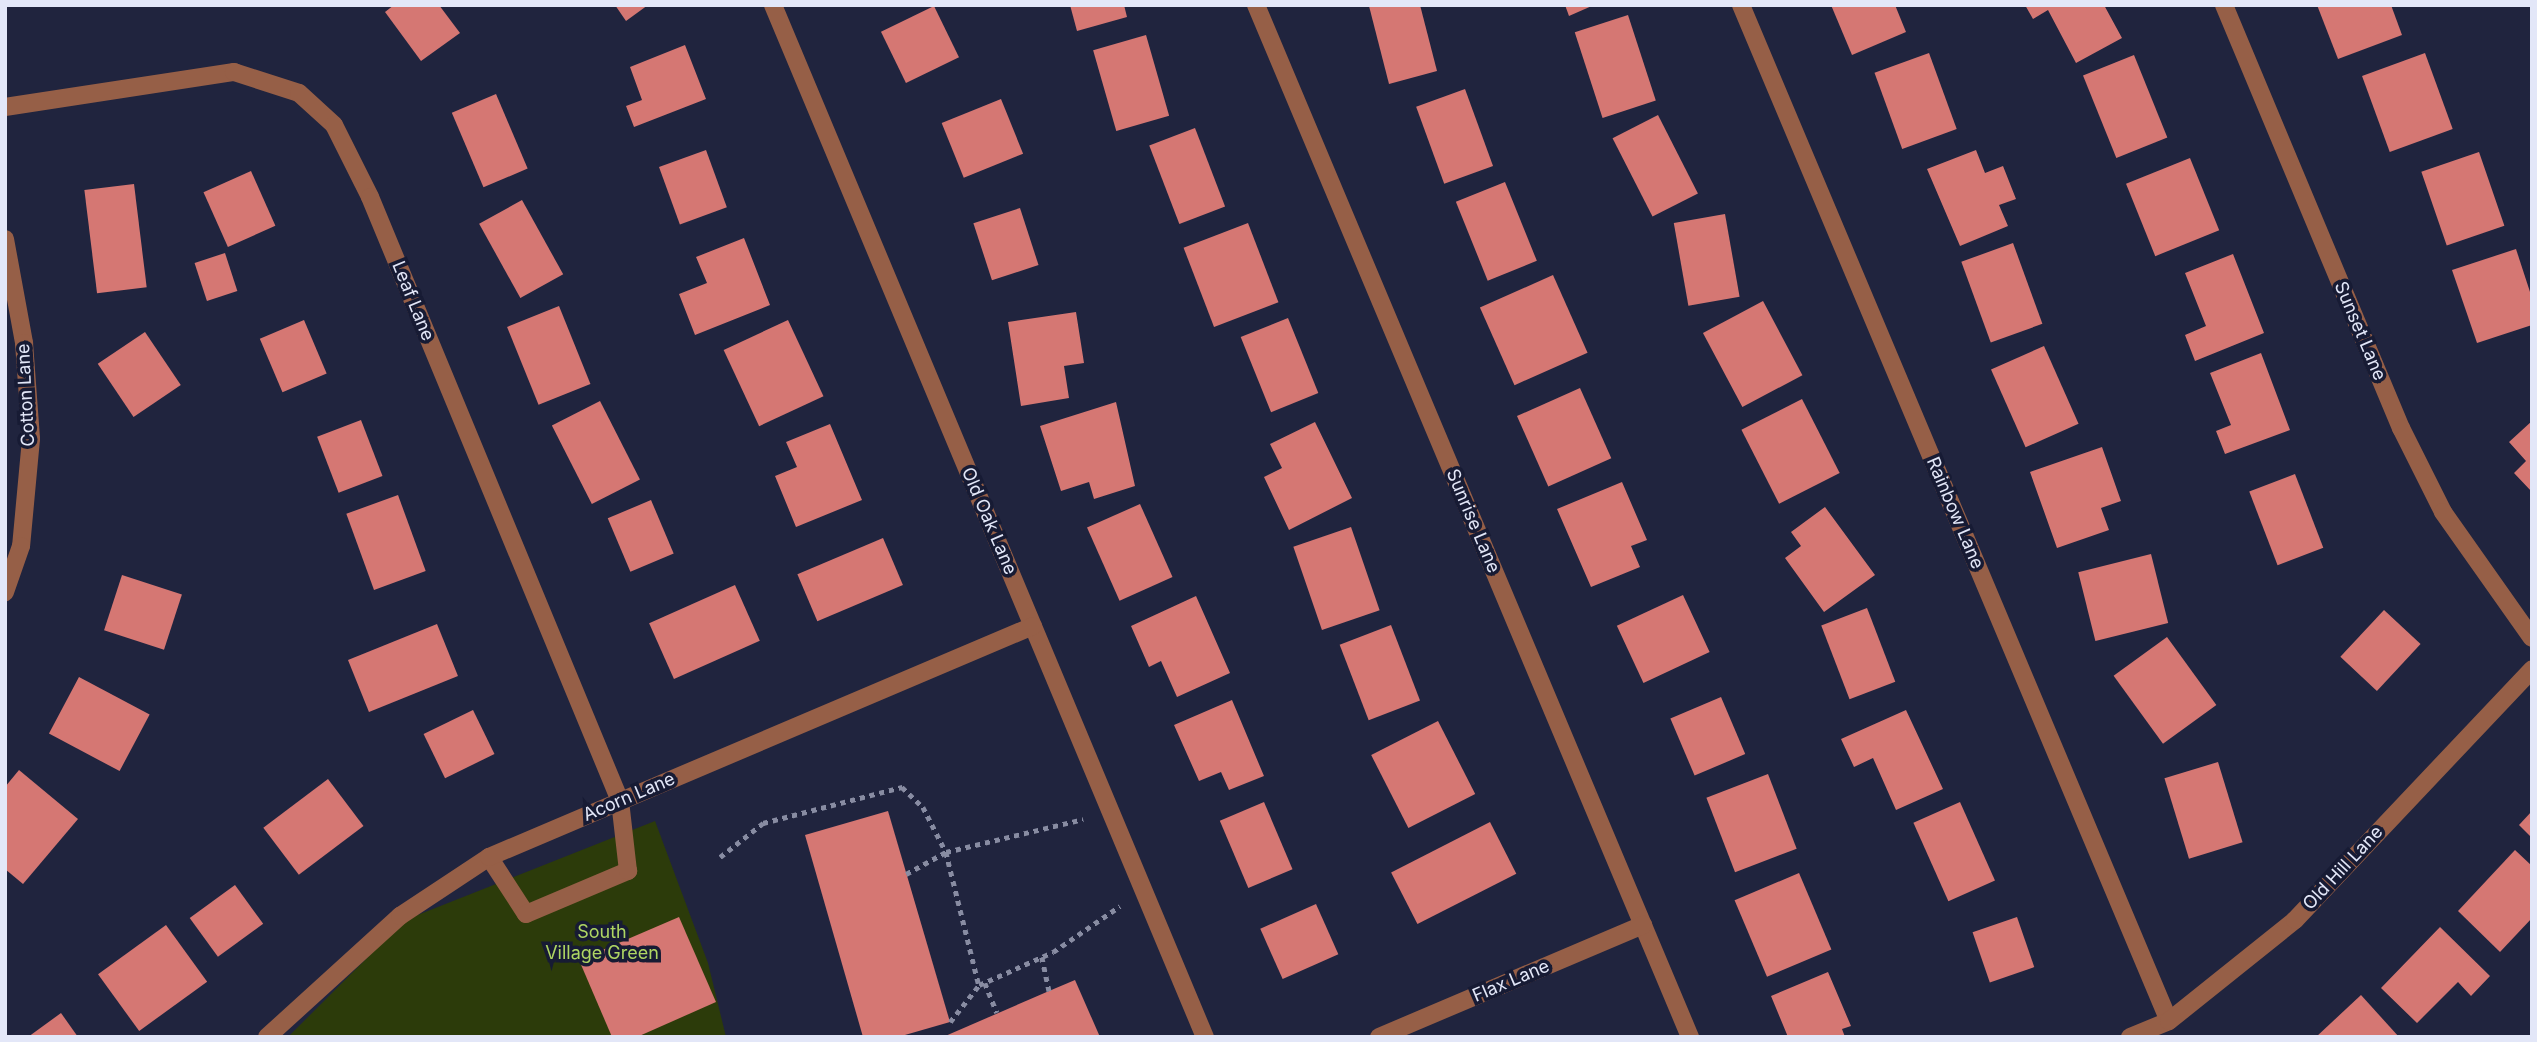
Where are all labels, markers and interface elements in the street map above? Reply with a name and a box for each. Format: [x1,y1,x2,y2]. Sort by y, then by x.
street label: Leaf Lane [387,258,439,344]
street label: Sunset Lane [2330,278,2390,384]
street label: Cotton Lane [13,343,39,447]
street label: Rainbow Lane [1922,454,1988,572]
street label: Old Oak Lane [957,464,1021,578]
street label: Sunrise Lane [1441,466,1505,576]
street label: Acorn Lane [580,768,678,826]
street label: Old Hill Lane [2299,821,2387,915]
park label: South Village Green [545,922,659,964]
street label: Flax Lane [1469,955,1553,1007]

